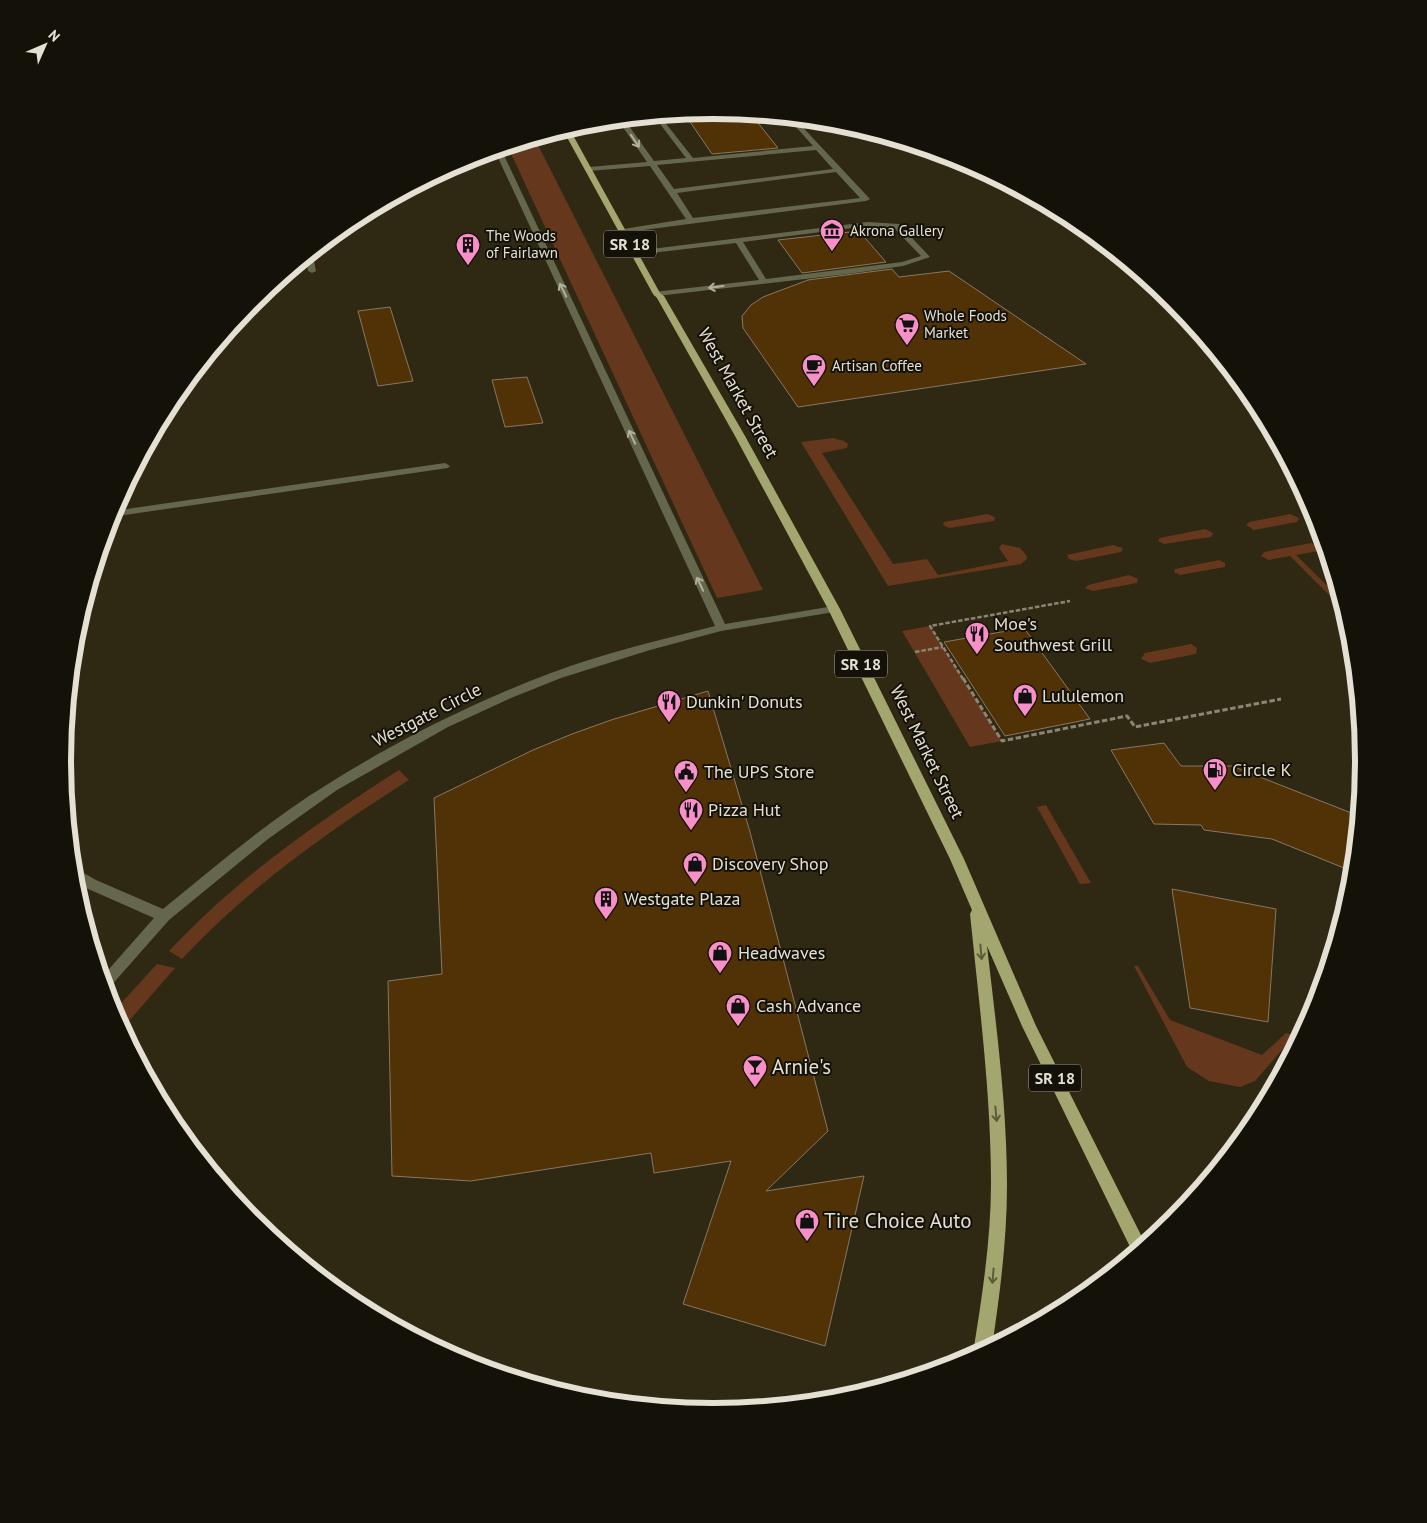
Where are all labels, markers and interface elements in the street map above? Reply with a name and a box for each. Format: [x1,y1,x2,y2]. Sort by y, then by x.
north arrow [20,20,70,70]
text: N [45,26,64,45]
one-way arrow [631,134,641,148]
museum icon: Akrona Gallery [819,218,845,252]
place label: Akrona Gallery [850,221,944,240]
place label: The Woods of Fairlawn [486,226,558,262]
road number: SR 18 [604,230,656,258]
building icon: The Woods of Fairlawn [455,232,481,266]
one-way arrow [708,282,724,292]
one-way arrow [557,283,567,298]
place label: Whole Foods Market [924,306,1007,342]
supermarket icon: Whole Foods Market [894,312,920,346]
street label: West Market Street [693,324,784,462]
cafe icon: Artisan Coffee [801,353,827,387]
place label: Artisan Coffee [832,356,922,375]
one-way arrow [626,430,636,445]
one-way arrow [695,577,705,592]
place label: Moe's Southwest Grill [994,612,1113,656]
restaurant icon: Moe's Southwest Grill [964,621,990,655]
road number: SR 18 [835,651,887,678]
street label: Westgate Circle [369,677,485,752]
street label: West Market Street [885,681,970,822]
shop icon: Lululemon [1012,683,1038,717]
place label: Lululemon [1042,684,1124,707]
restaurant icon: Dunkin' Donuts [656,689,682,723]
place label: Dunkin' Donuts [686,690,803,713]
fuel station icon: Circle K [1202,757,1228,791]
place label: Circle K [1232,758,1292,781]
public building icon: The UPS Store [673,759,699,793]
place label: The UPS Store [704,760,814,783]
restaurant icon: Pizza Hut [678,797,704,831]
place label: Pizza Hut [708,798,781,821]
shop icon: Discovery Shop [682,851,708,885]
place label: Discovery Shop [712,852,828,875]
building icon: Westgate Plaza [593,886,619,920]
place label: Westgate Plaza [624,887,740,910]
shop icon: Headwaves [707,940,733,974]
place label: Headwaves [738,941,825,964]
one-way arrow [976,944,986,960]
shop icon: Cash Advance [725,993,751,1027]
place label: Cash Advance [756,994,861,1017]
place label: Arnie's [772,1053,831,1080]
bar icon: Arnie's [742,1054,768,1088]
road number: SR 18 [1029,1064,1081,1092]
one-way arrow [992,1106,1001,1122]
place label: Tire Choice Auto [824,1207,971,1234]
shop icon: Tire Choice Auto [794,1208,820,1242]
one-way arrow [988,1268,997,1284]

